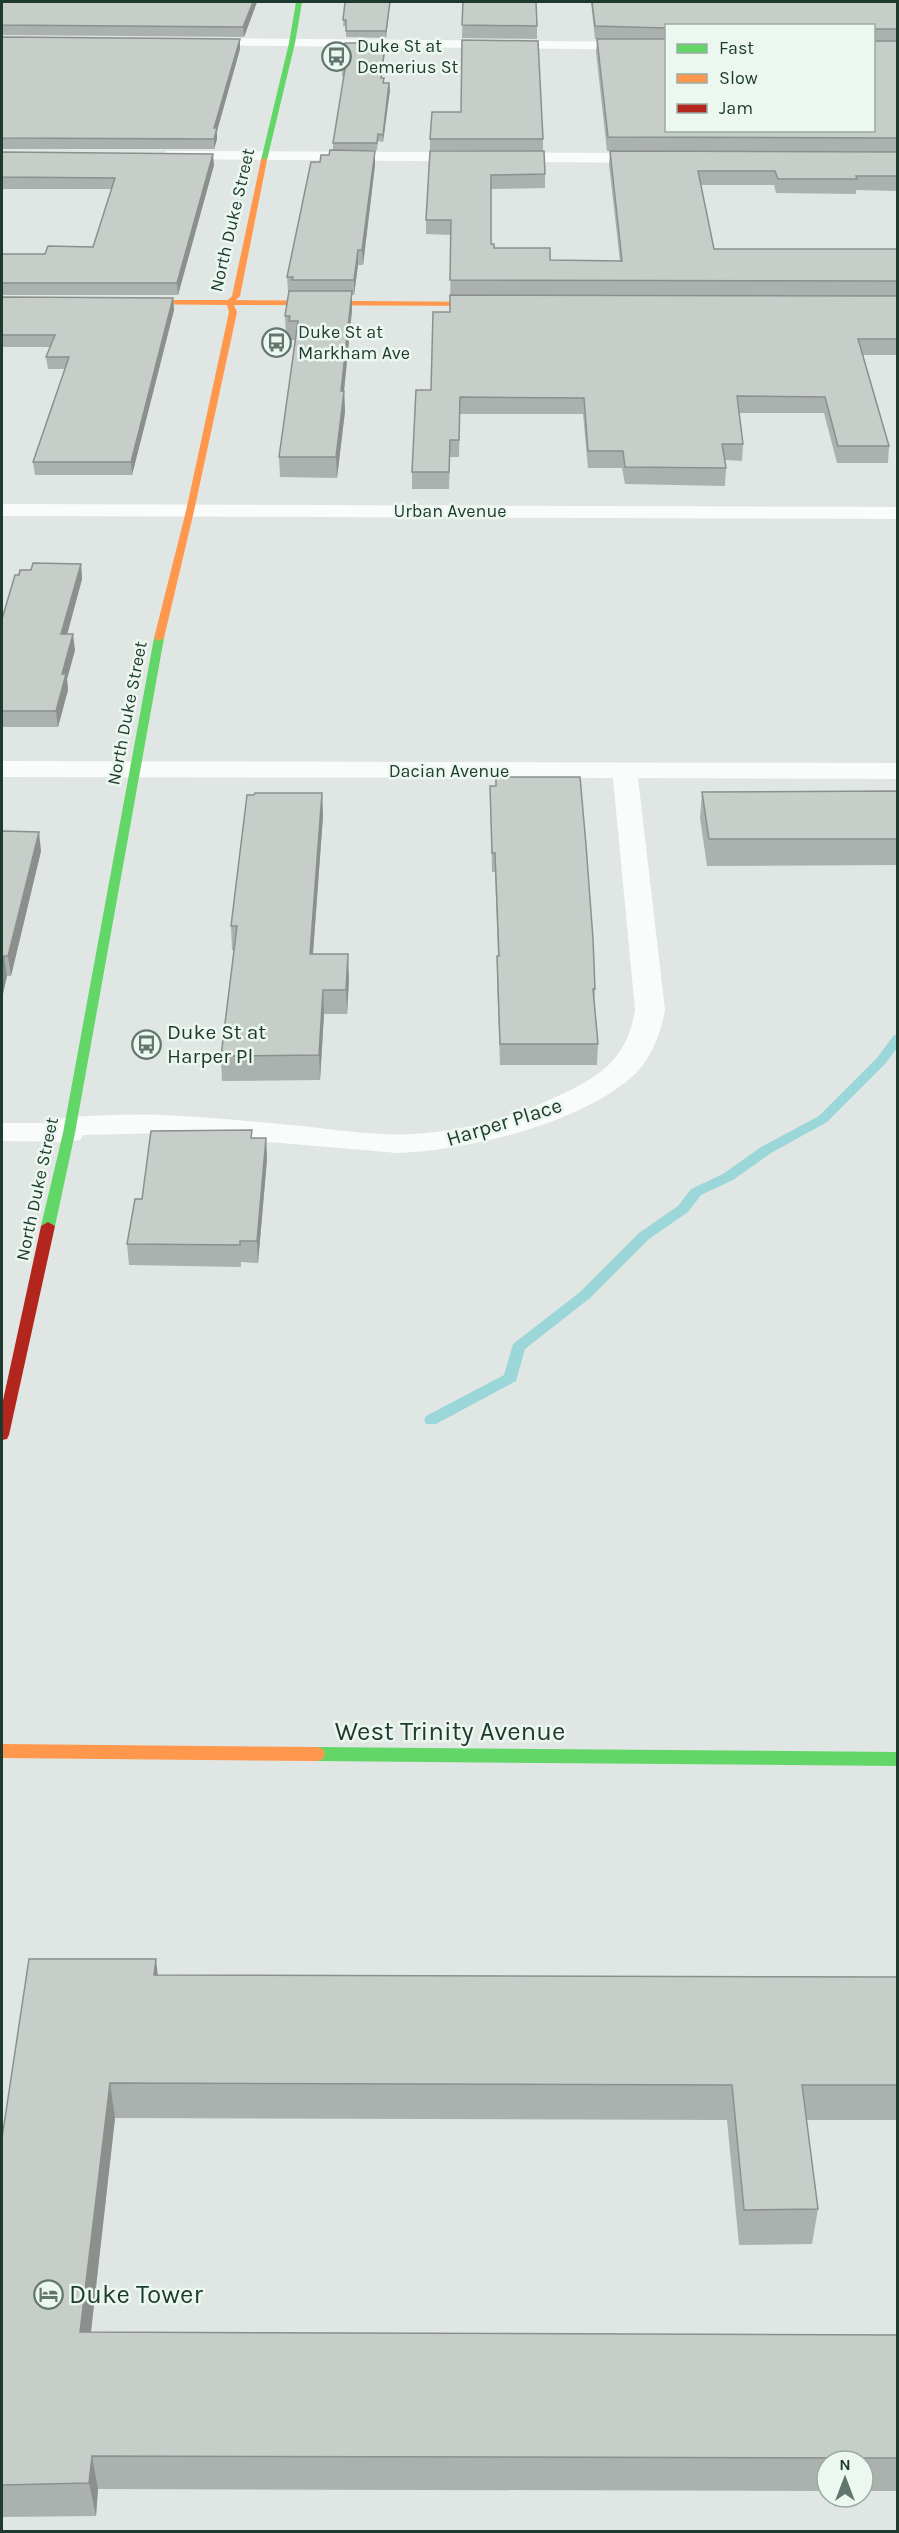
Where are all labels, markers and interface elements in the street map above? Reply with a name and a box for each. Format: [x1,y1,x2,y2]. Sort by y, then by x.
legend [665,24,875,132]
place label: Duke St at Demerius St [357,35,459,78]
text: Fast [719,37,754,59]
bus stop icon: Duke St at Demerius St [320,40,352,72]
text: Slow [719,67,758,89]
text: Jam [719,97,753,119]
street label: North Duke Street [205,146,259,294]
place label: Duke St at Markham Ave [298,321,410,364]
bus stop icon: Duke St at Markham Ave [261,326,293,358]
street label: Urban Avenue [393,500,507,522]
street label: North Duke Street [102,639,152,787]
street label: Dacian Avenue [389,760,509,782]
place label: Duke St at Harper Pl [167,1020,266,1068]
bus stop icon: Duke St at Harper Pl [130,1028,162,1060]
street label: Harper Place [443,1093,565,1151]
street label: North Duke Street [11,1115,63,1263]
street label: West Trinity Avenue [335,1716,565,1747]
hotel icon: Duke Tower [32,2278,64,2310]
place label: Duke Tower [69,2279,203,2310]
north arrow [815,2449,875,2509]
text: N [839,2455,851,2474]

